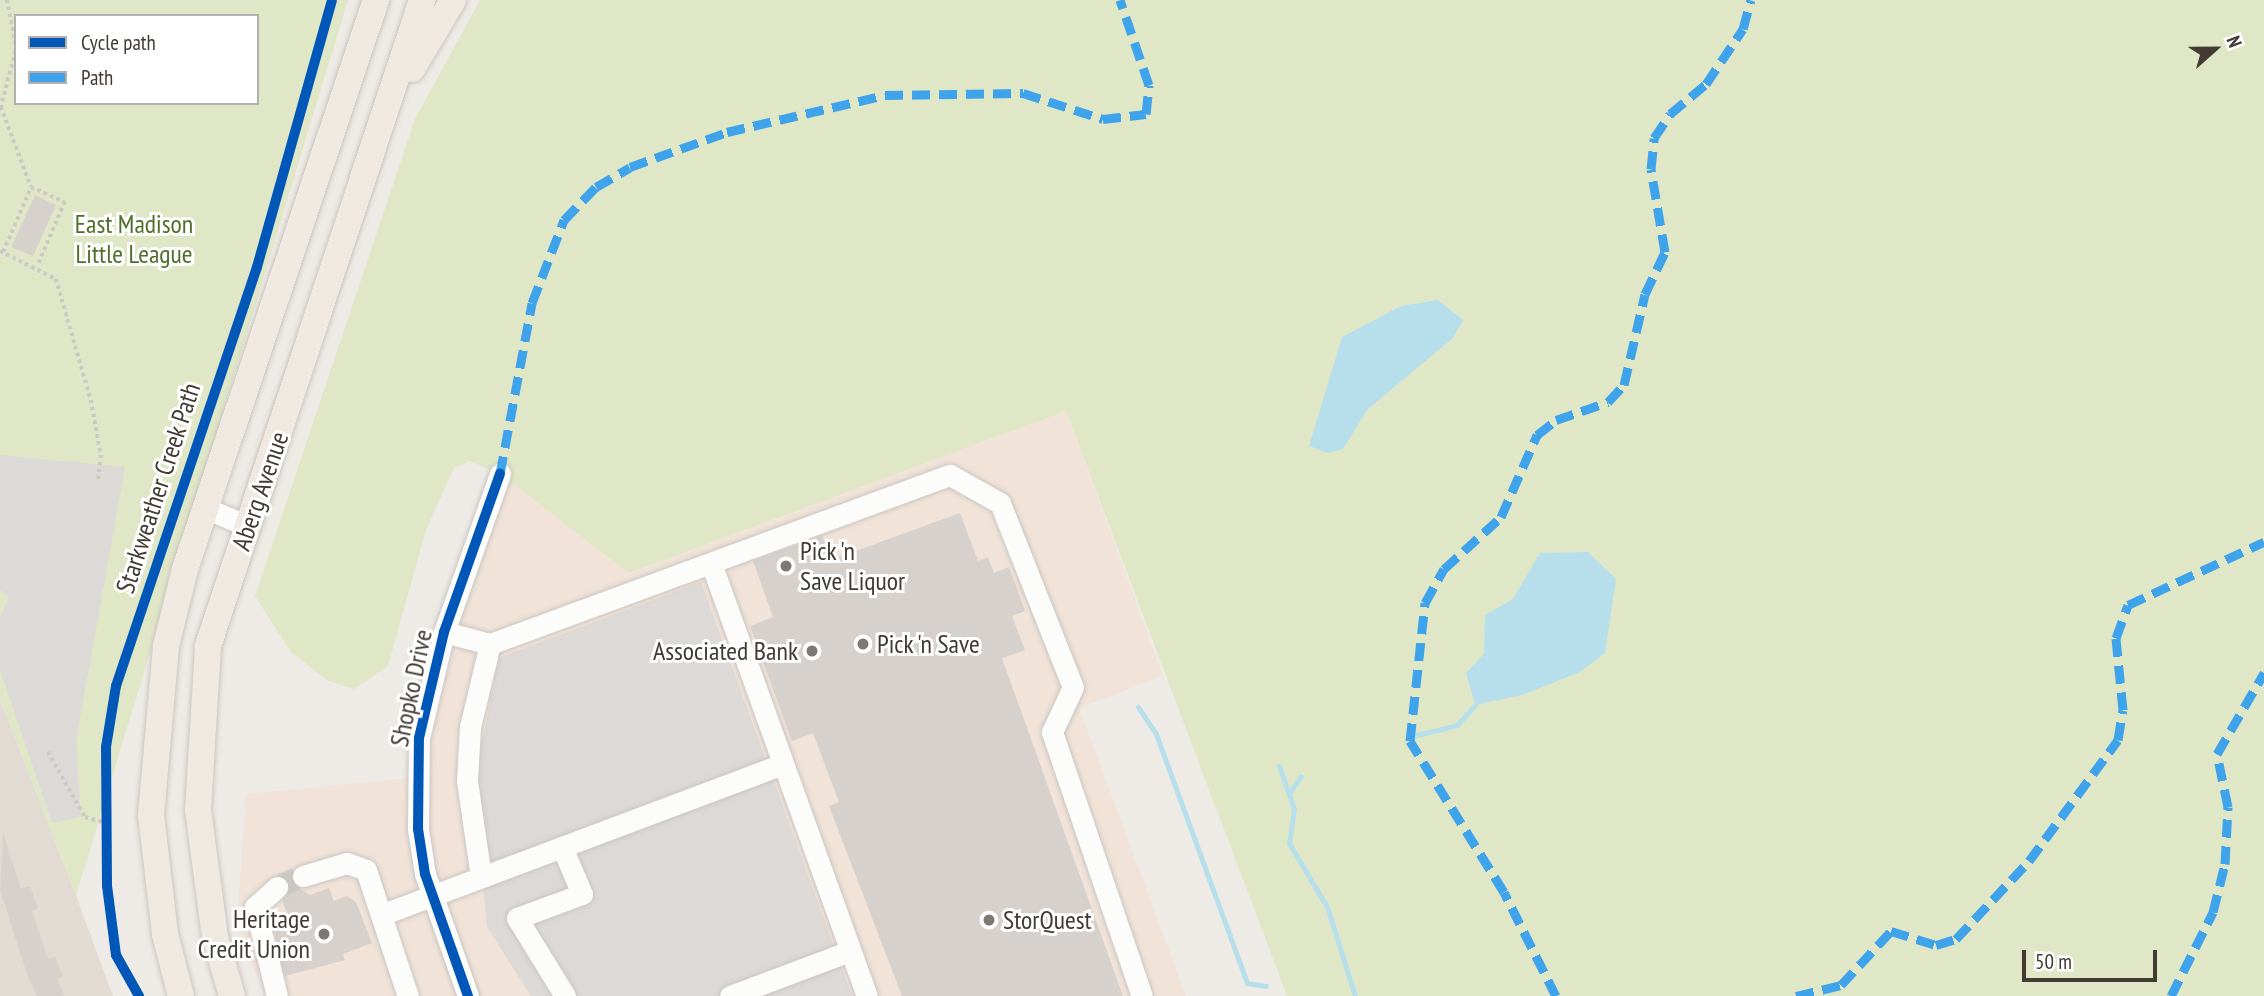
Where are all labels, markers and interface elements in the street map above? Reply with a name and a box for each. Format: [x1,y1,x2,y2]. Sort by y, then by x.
legend [14,14,259,105]
north arrow [2180,14,2250,84]
text: Cycle path [81,29,156,56]
text: N [2222,32,2248,51]
text: Path [81,64,113,91]
park label: East Madison Little League [75,208,193,270]
street label: Starkweather Creek Path [109,379,207,597]
street label: Aberg Avenue [225,427,295,555]
place label: Pick 'n Save Liquor [800,535,905,596]
marker: Pick 'n Save Liquor [778,558,794,574]
street label: Shopko Drive [383,627,439,749]
place label: Pick 'n Save [877,628,982,660]
place label: Associated Bank [653,635,798,667]
marker: Pick 'n Save [855,636,871,652]
marker: Associated Bank [804,643,820,659]
place label: Heritage Credit Union [198,903,310,964]
place label: StorQuest [1003,904,1092,936]
marker: StorQuest [981,912,997,928]
marker: Heritage Credit Union [316,926,332,942]
scale bar [2026,936,2161,980]
text: 50 m [2035,948,2072,975]

